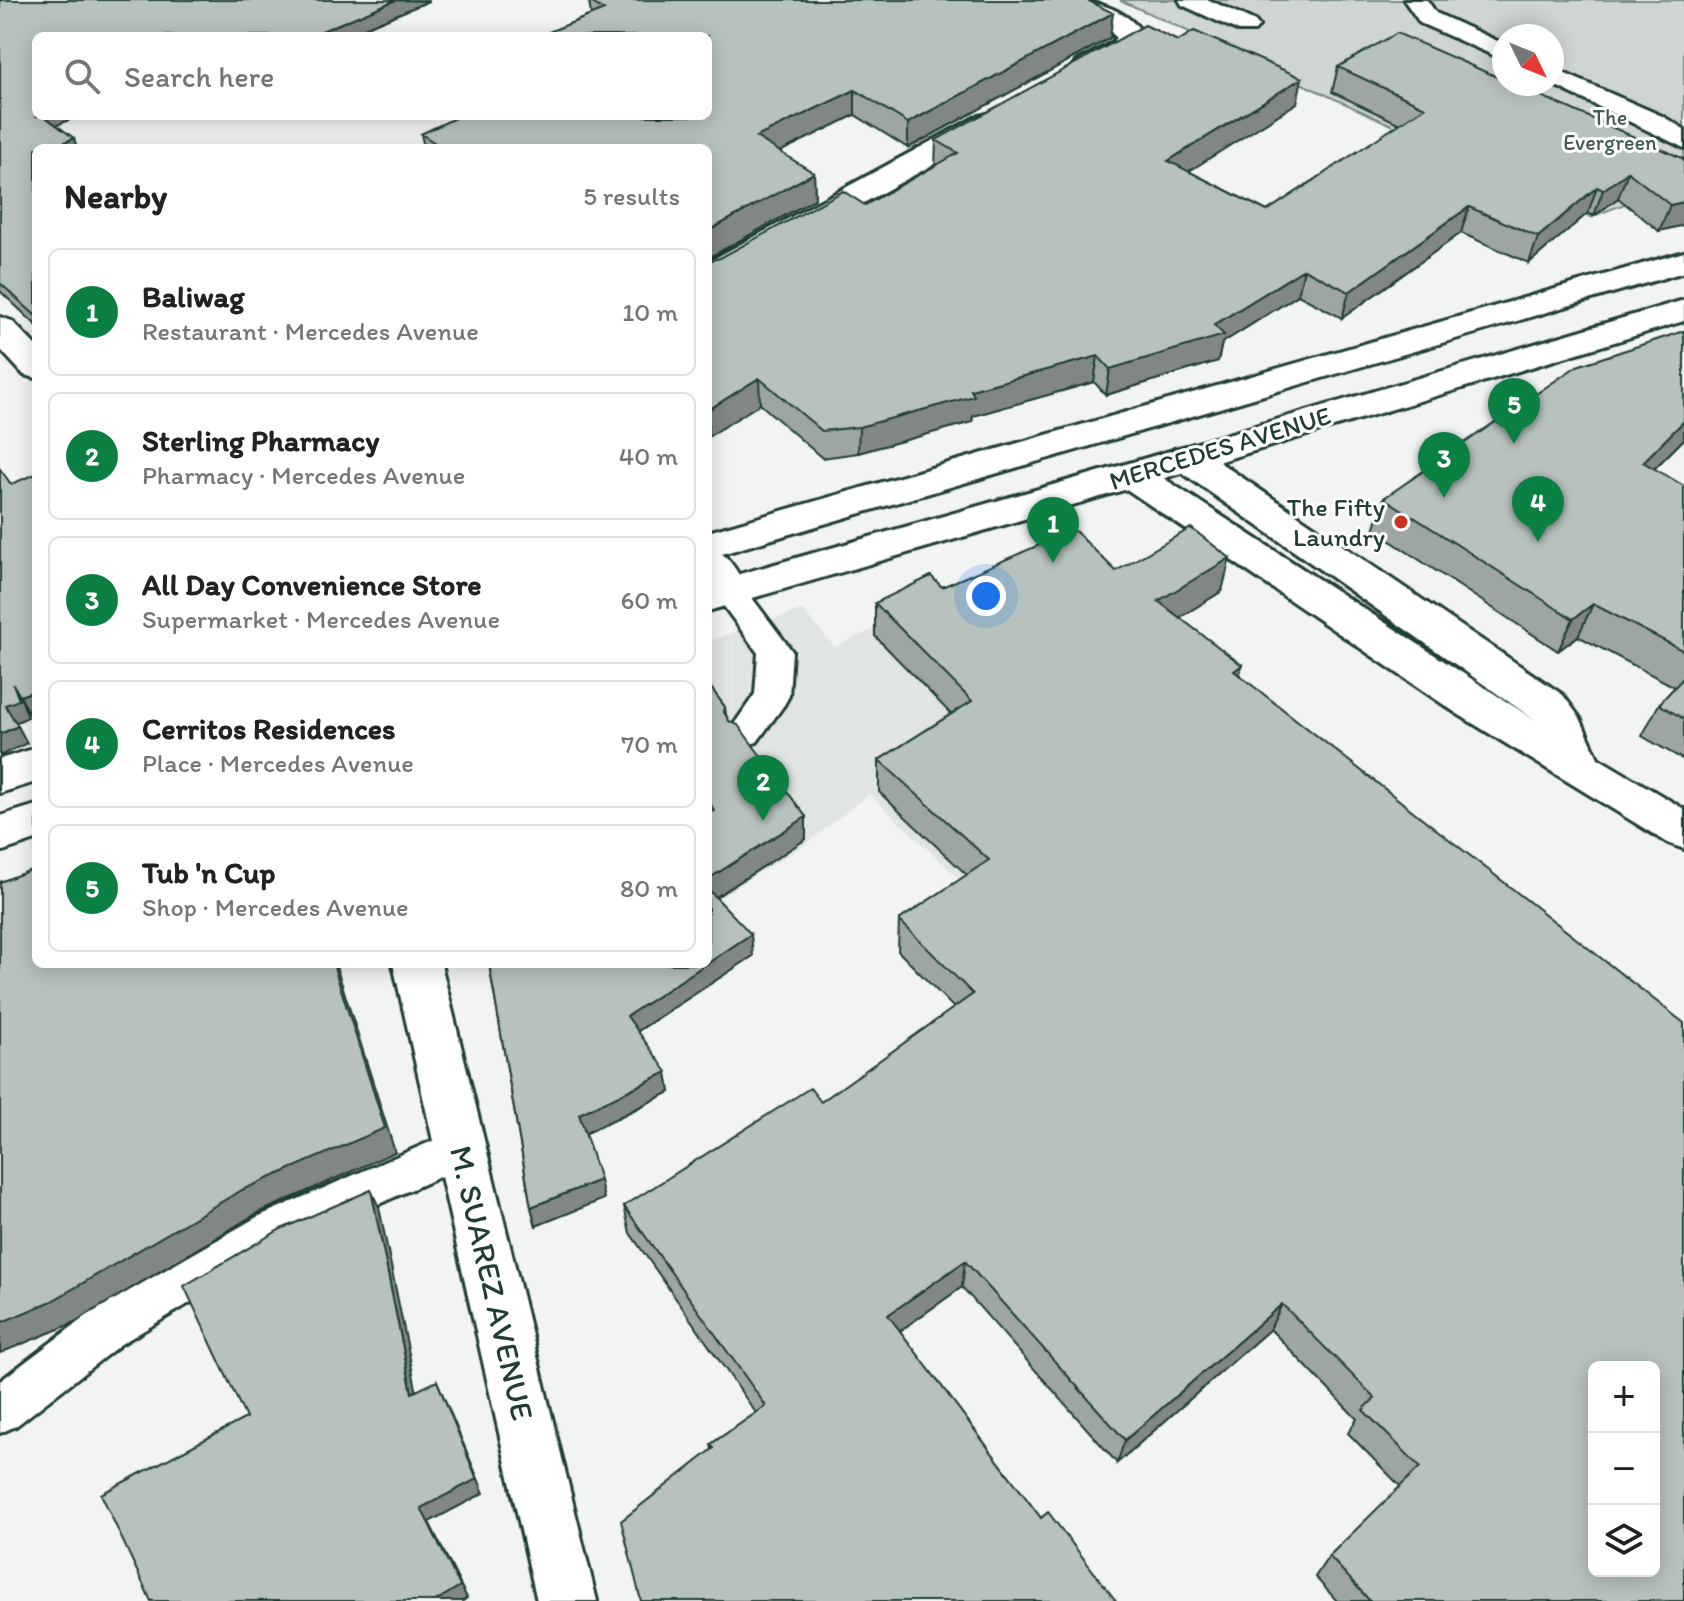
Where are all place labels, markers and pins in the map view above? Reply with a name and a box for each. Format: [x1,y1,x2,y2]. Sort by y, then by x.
pin: 5 [1488,378,1540,444]
pin: 3 [1418,432,1470,498]
pin: 4 [1512,476,1564,542]
place label: The Fifty Laundry [1287,491,1385,553]
pin: 1 [1027,497,1079,563]
marker: The Fifty Laundry [1392,513,1410,531]
pin: 2 [737,755,789,821]

